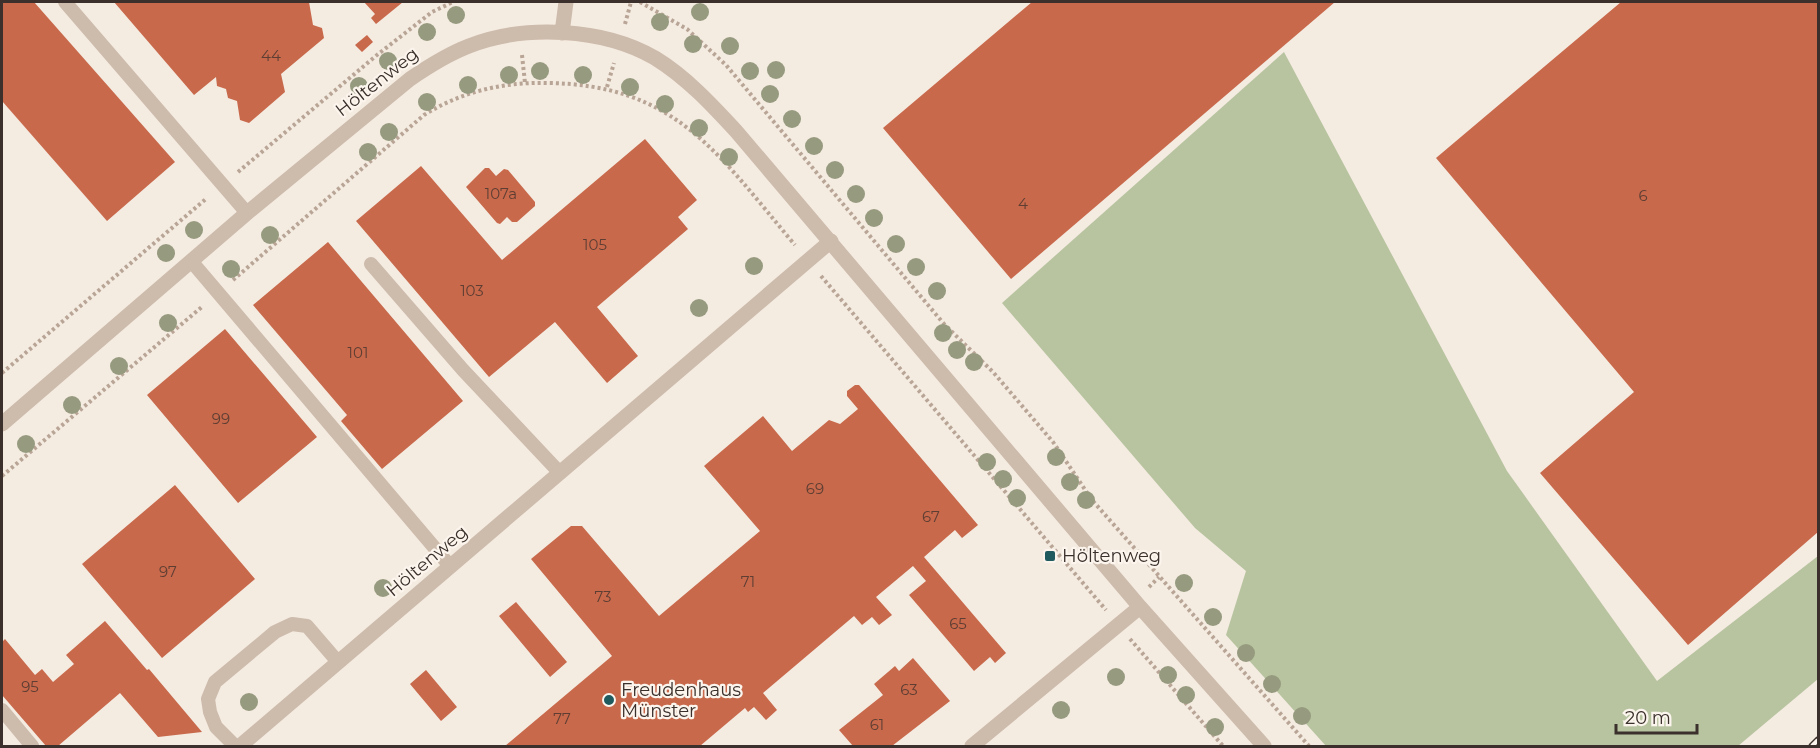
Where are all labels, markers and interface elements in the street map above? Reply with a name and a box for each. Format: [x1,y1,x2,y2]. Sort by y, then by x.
street label: Höltenweg [331,43,423,121]
house number: 44 [261,46,281,65]
house number: 107a [485,184,517,203]
house number: 6 [1638,186,1648,205]
house number: 4 [1018,194,1028,213]
house number: 105 [583,235,607,254]
house number: 103 [460,281,484,300]
house number: 101 [348,343,368,362]
house number: 99 [212,409,230,428]
house number: 69 [806,479,824,498]
house number: 67 [922,507,940,526]
street label: Höltenweg [382,521,472,601]
place label: Höltenweg [1062,545,1161,567]
marker: Höltenweg [1043,549,1057,563]
house number: 97 [159,562,177,581]
house number: 71 [741,572,755,591]
house number: 73 [594,587,612,606]
house number: 65 [949,614,967,633]
house number: 95 [21,677,39,696]
place label: Freudenhaus Münster [621,679,741,722]
house number: 63 [900,680,918,699]
marker: Freudenhaus Münster [602,693,616,707]
scale bar [1616,697,1697,735]
text: 20 m [1625,707,1671,729]
house number: 77 [553,709,571,728]
house number: 61 [870,715,884,734]

